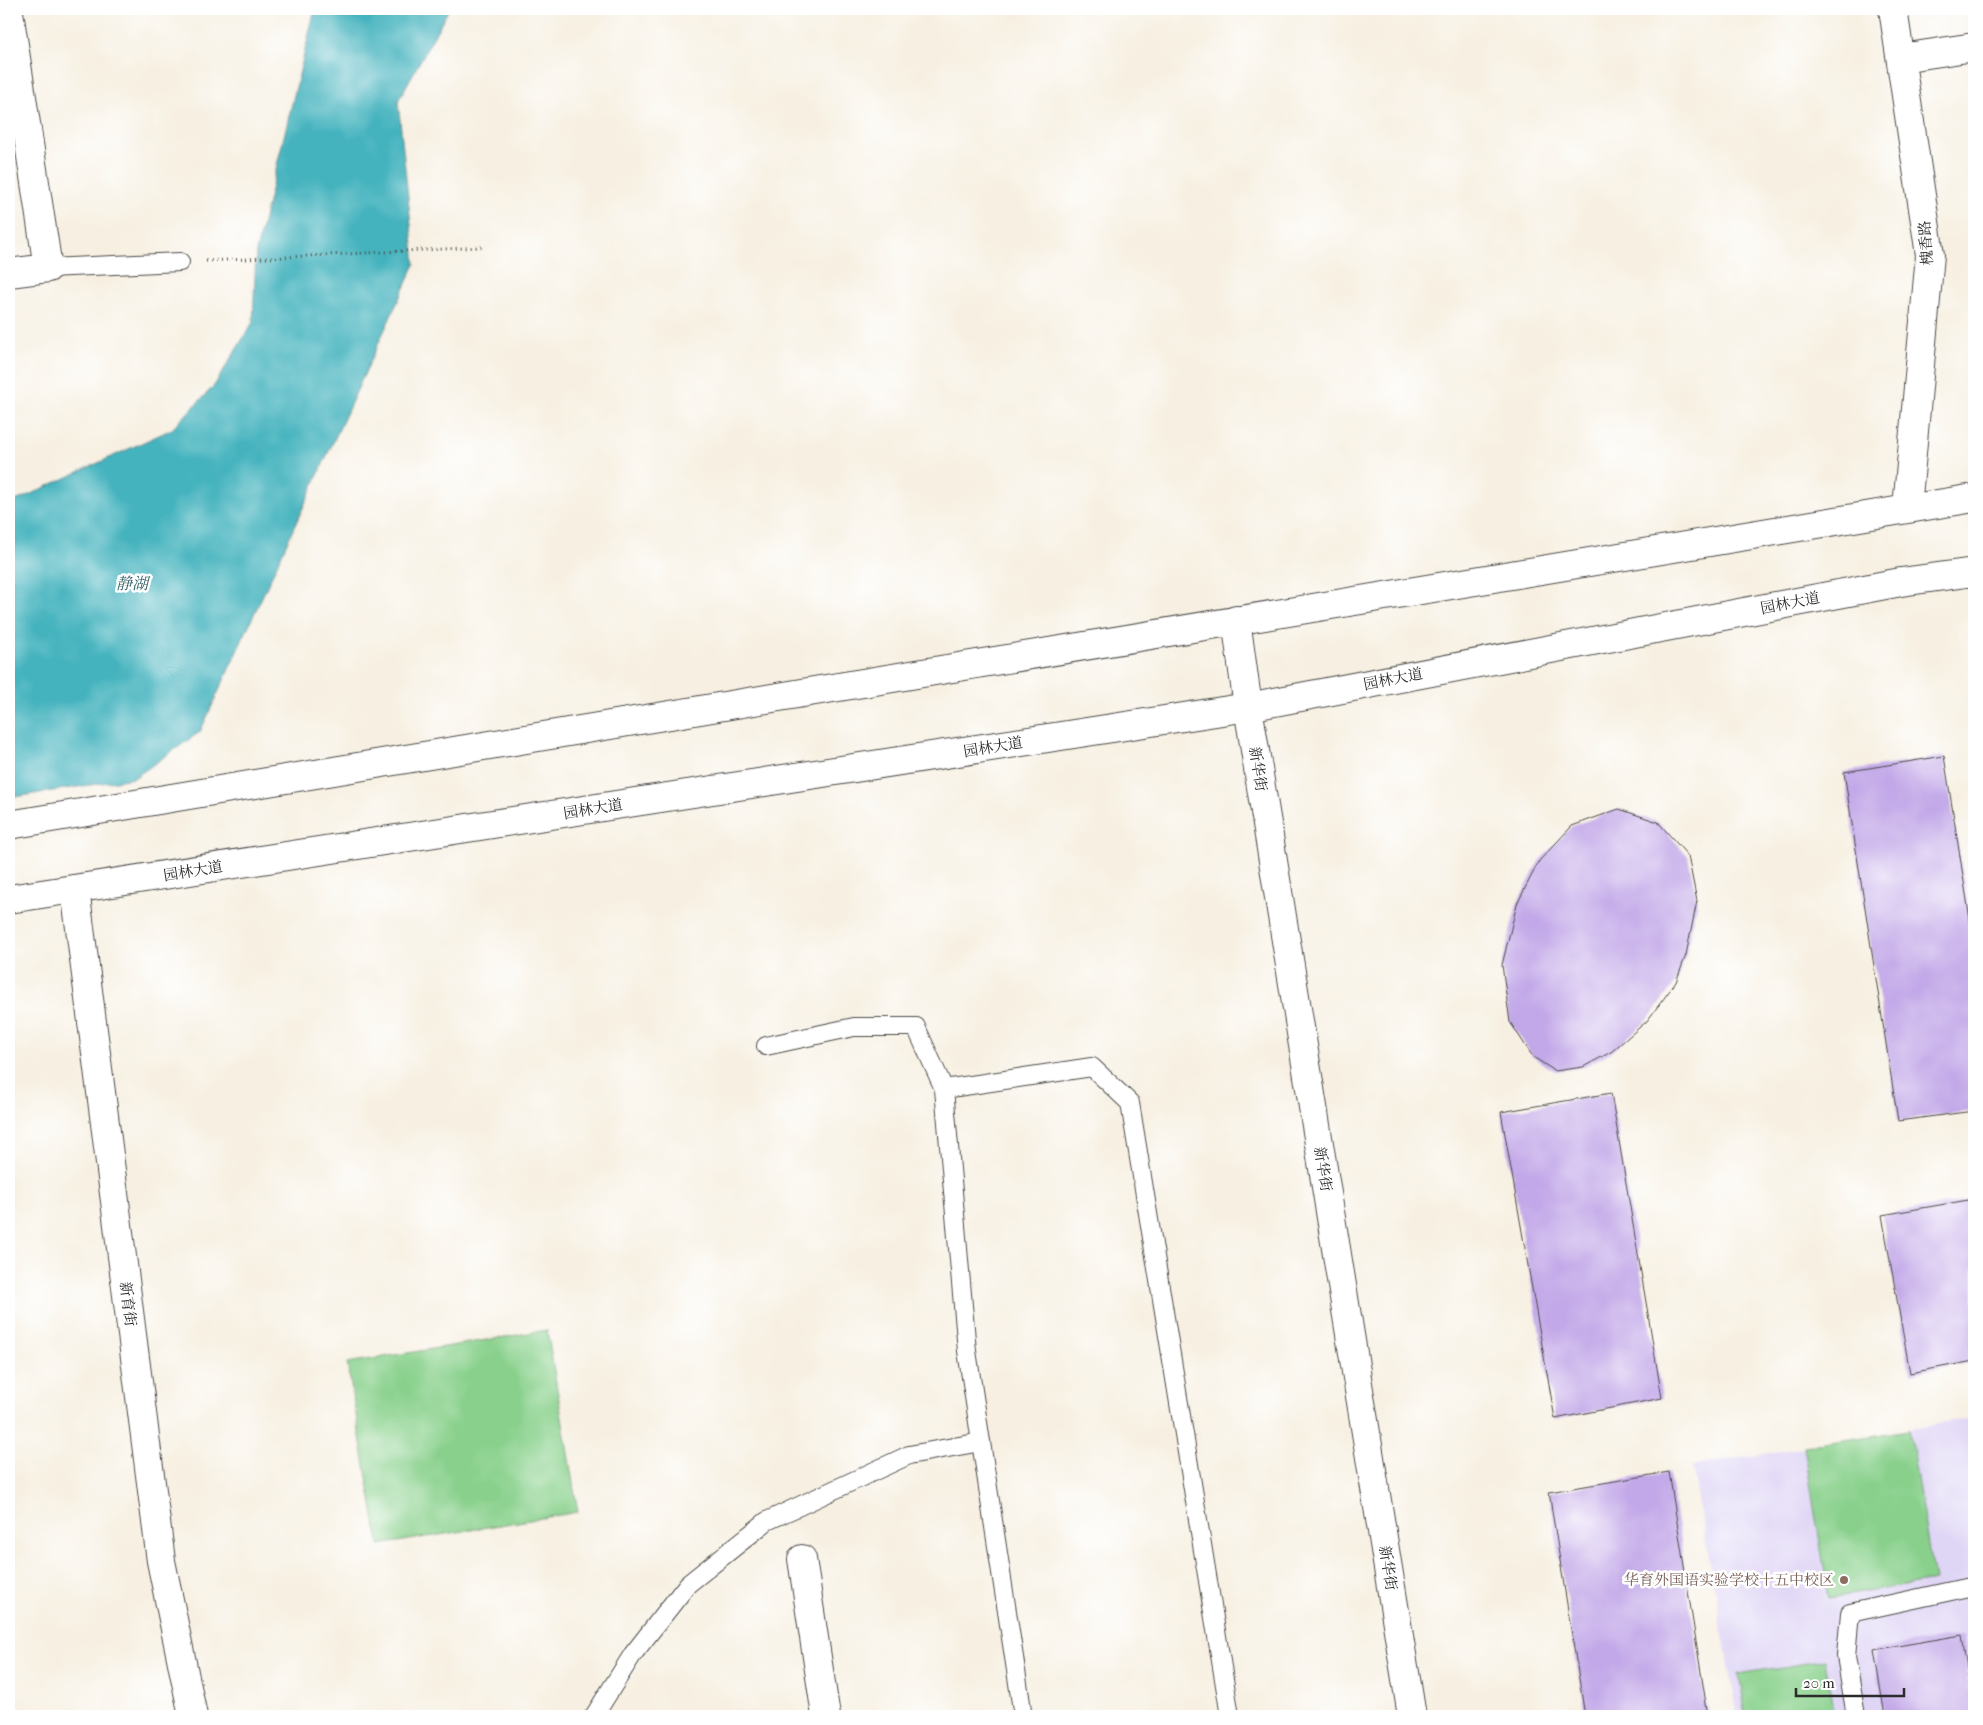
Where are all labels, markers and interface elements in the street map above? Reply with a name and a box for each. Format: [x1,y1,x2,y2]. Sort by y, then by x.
street label: 槐香路 [1915,220,1937,266]
water label: 静湖 [116,574,151,593]
street label: 园林大道 [1759,588,1821,618]
street label: 园林大道 [1362,664,1424,694]
street label: 园林大道 [962,733,1024,761]
street label: 新华街 [1246,745,1270,793]
street label: 园林大道 [562,795,624,823]
street label: 园林大道 [162,857,224,885]
street label: 新华街 [1311,1145,1335,1193]
street label: 新育街 [116,1281,140,1327]
street label: 新华街 [1376,1544,1400,1592]
place label: 华育外国语实验学校十五中校区 [1624,1571,1834,1589]
marker: 华育外国语实验学校十五中校区 [1838,1574,1850,1586]
scale bar [1796,1665,1903,1697]
text: 20 m [1803,1674,1835,1692]

